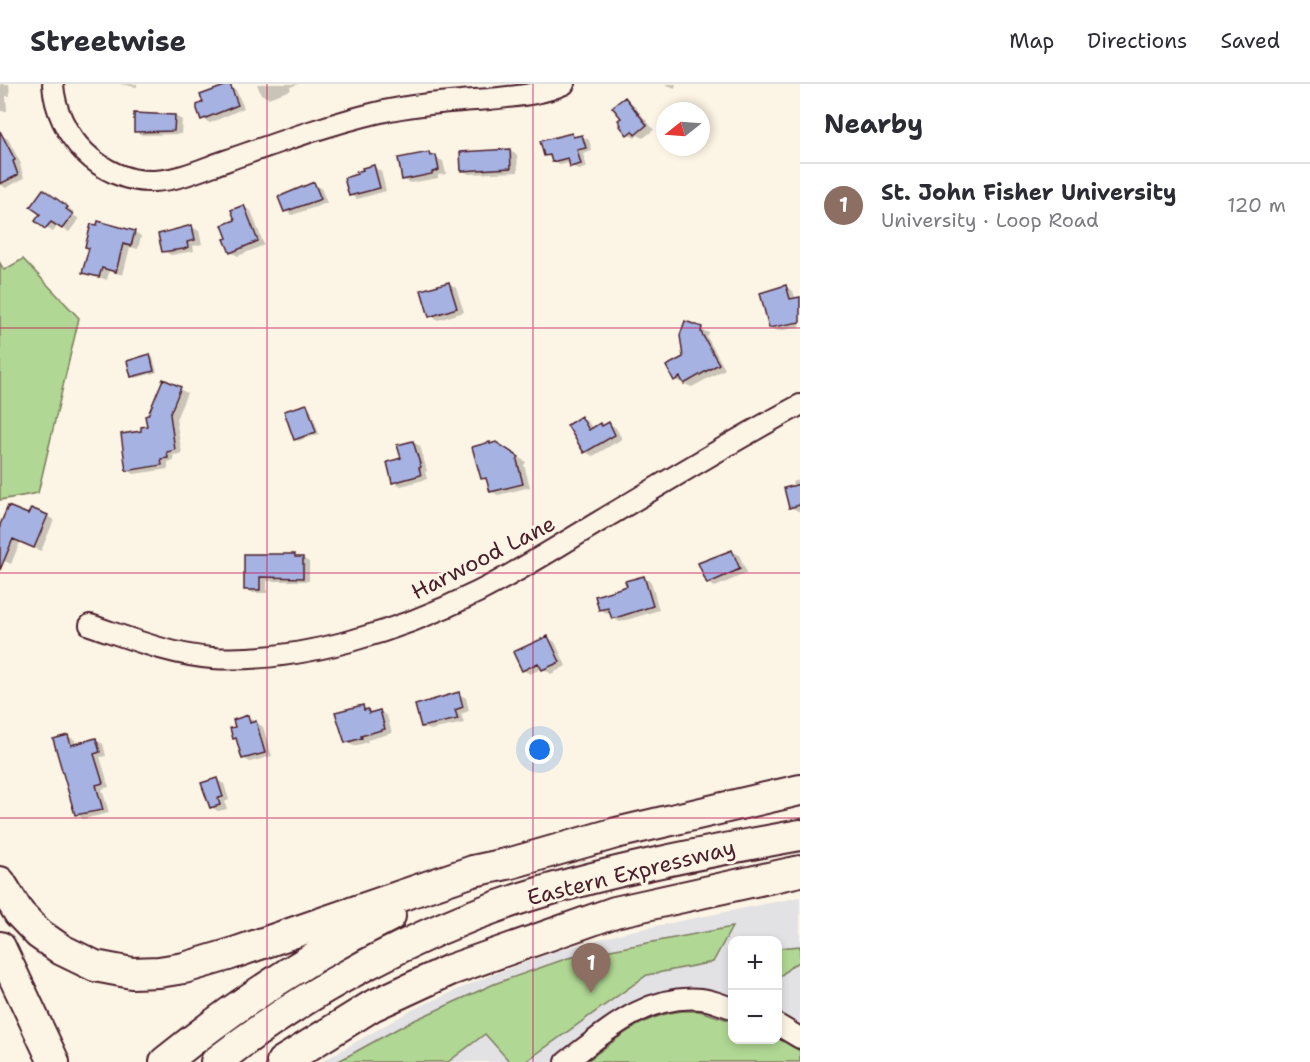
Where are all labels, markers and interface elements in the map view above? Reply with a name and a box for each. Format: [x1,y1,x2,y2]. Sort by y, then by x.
text: Streetwise [30,22,186,60]
text: Map [1009,27,1054,55]
text: Directions [1087,27,1187,55]
text: Saved [1220,27,1280,55]
north arrow [656,102,710,156]
text: Nearby [824,106,923,141]
text: St. John Fisher University [881,178,1176,207]
text: 1 [839,192,848,218]
text: 120 m [1227,192,1286,218]
text: University · Loop Road [881,207,1099,233]
street label: Harwood Lane [406,509,560,606]
your location [525,735,554,764]
street label: Eastern Expressway [524,833,738,912]
map controls [728,936,782,1044]
button: + [728,936,782,990]
pin: 1 [572,944,610,993]
button: − [728,990,782,1044]

